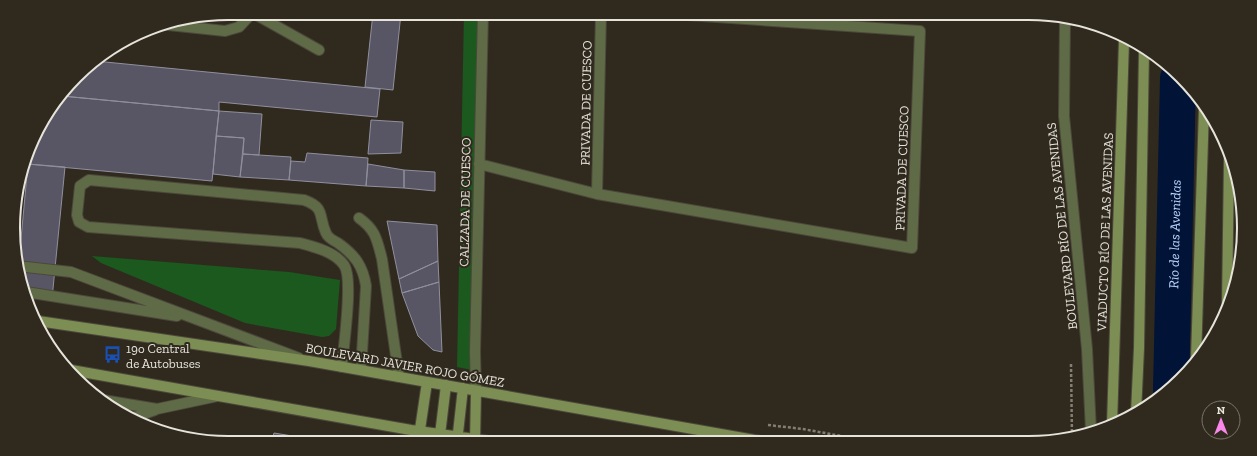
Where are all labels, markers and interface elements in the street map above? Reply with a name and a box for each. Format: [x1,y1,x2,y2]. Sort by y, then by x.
street label: PRIVADA DE CUESCO [577,40,595,166]
street label: PRIVADA DE CUESCO [892,105,912,231]
street label: BOULEVARD RÍO DE LAS AVENIDAS [1044,122,1080,330]
street label: VIADUCTO RÍO DE LAS AVENIDAS [1094,132,1116,333]
street label: CALZADA DE CUESCO [456,137,474,267]
water label: Río de las Avenidas [1165,179,1184,289]
street label: BOULEVARD JAVIER ROJO GÓMEZ [304,340,506,390]
place label: 19o Central de Autobuses [126,341,201,371]
bus stop icon: 19o Central de Autobuses [103,345,123,365]
north arrow [1201,400,1241,440]
text: N [1217,404,1226,417]

